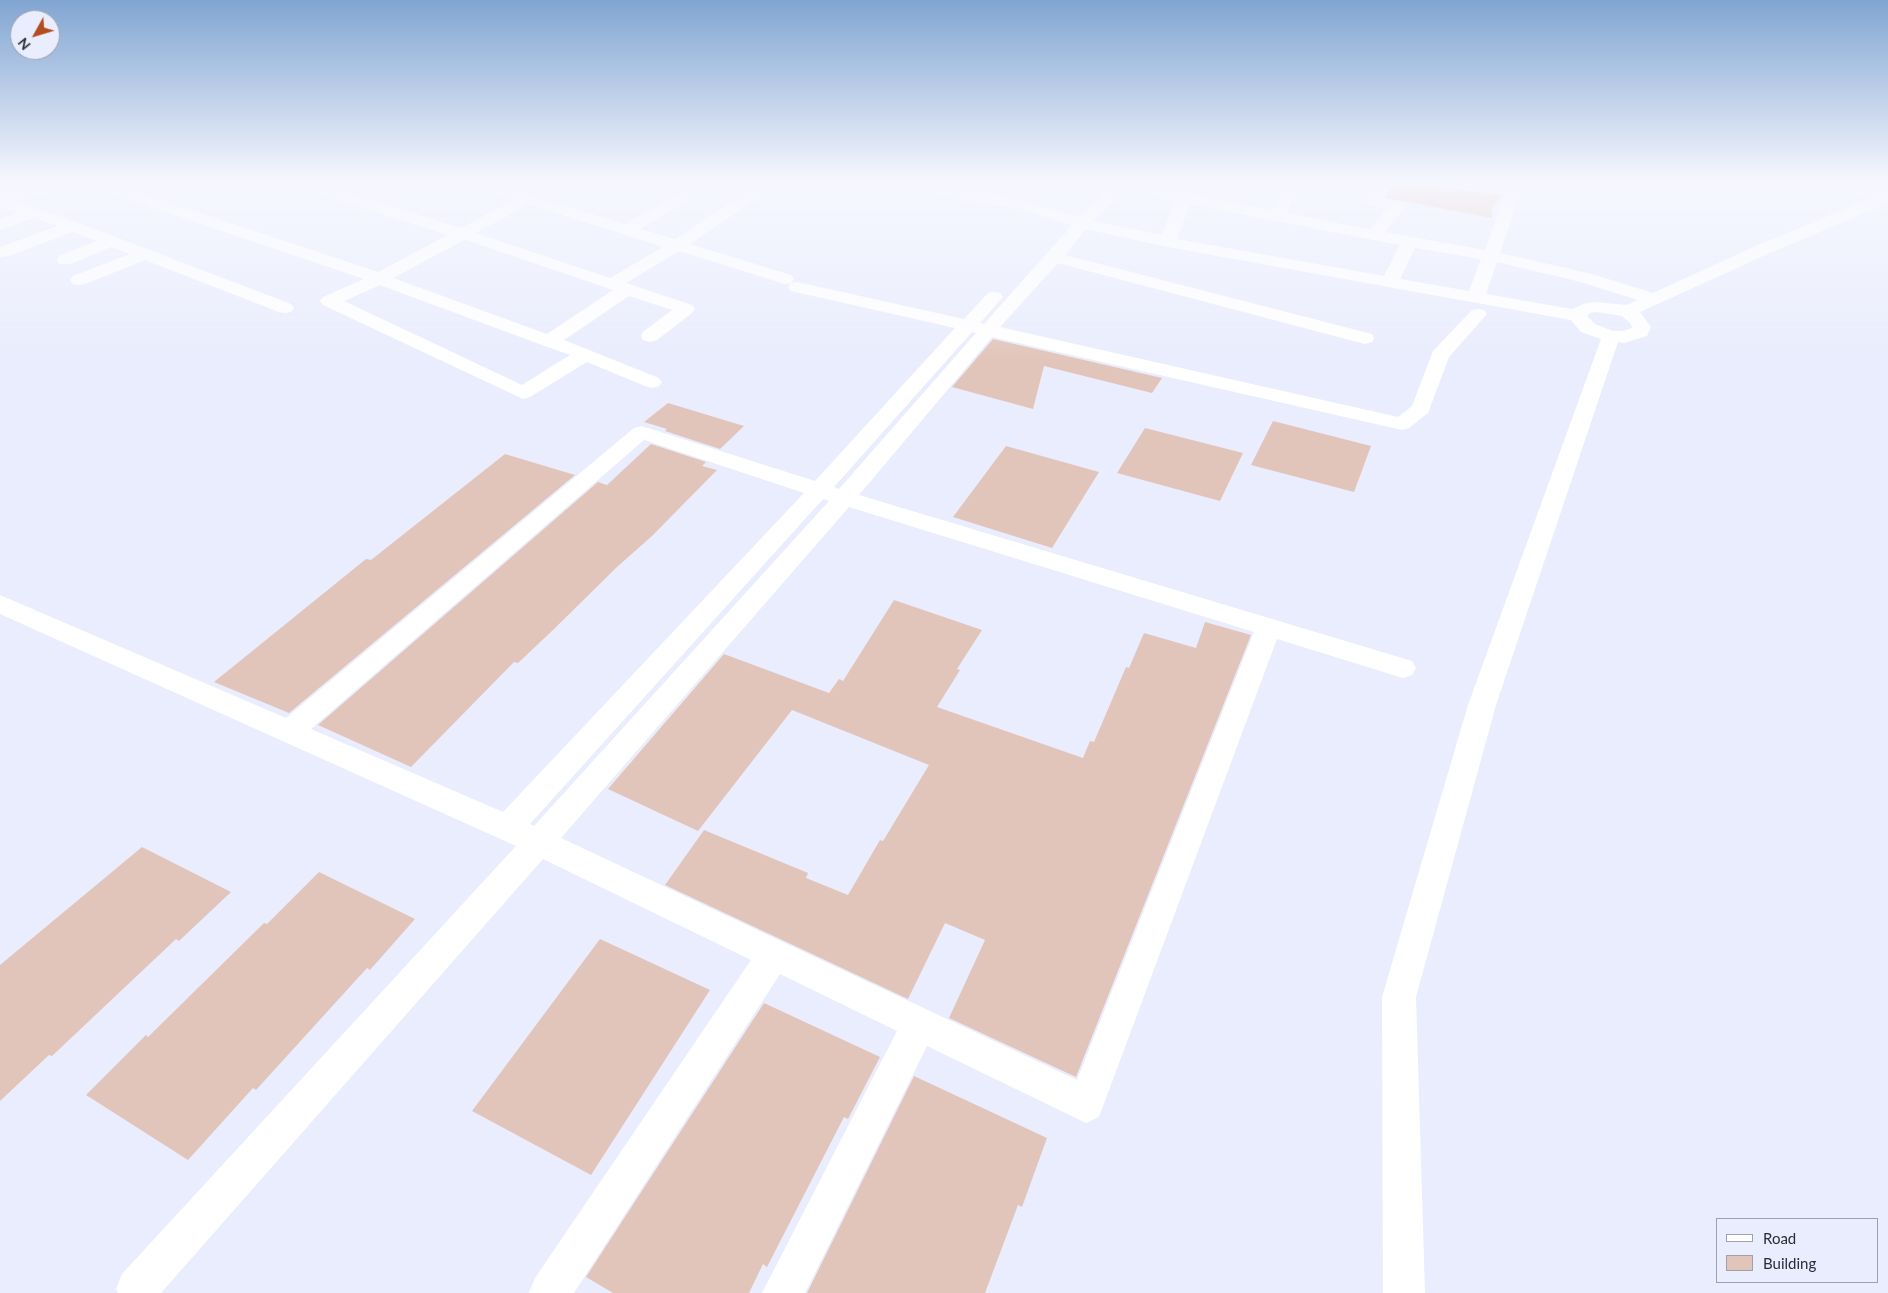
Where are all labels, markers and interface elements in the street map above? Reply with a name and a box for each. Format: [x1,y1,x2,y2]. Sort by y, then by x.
north arrow [10,10,60,60]
text: N [14,35,34,54]
legend [1716,1218,1878,1283]
text: Road [1763,1229,1796,1247]
text: Building [1763,1254,1816,1272]

